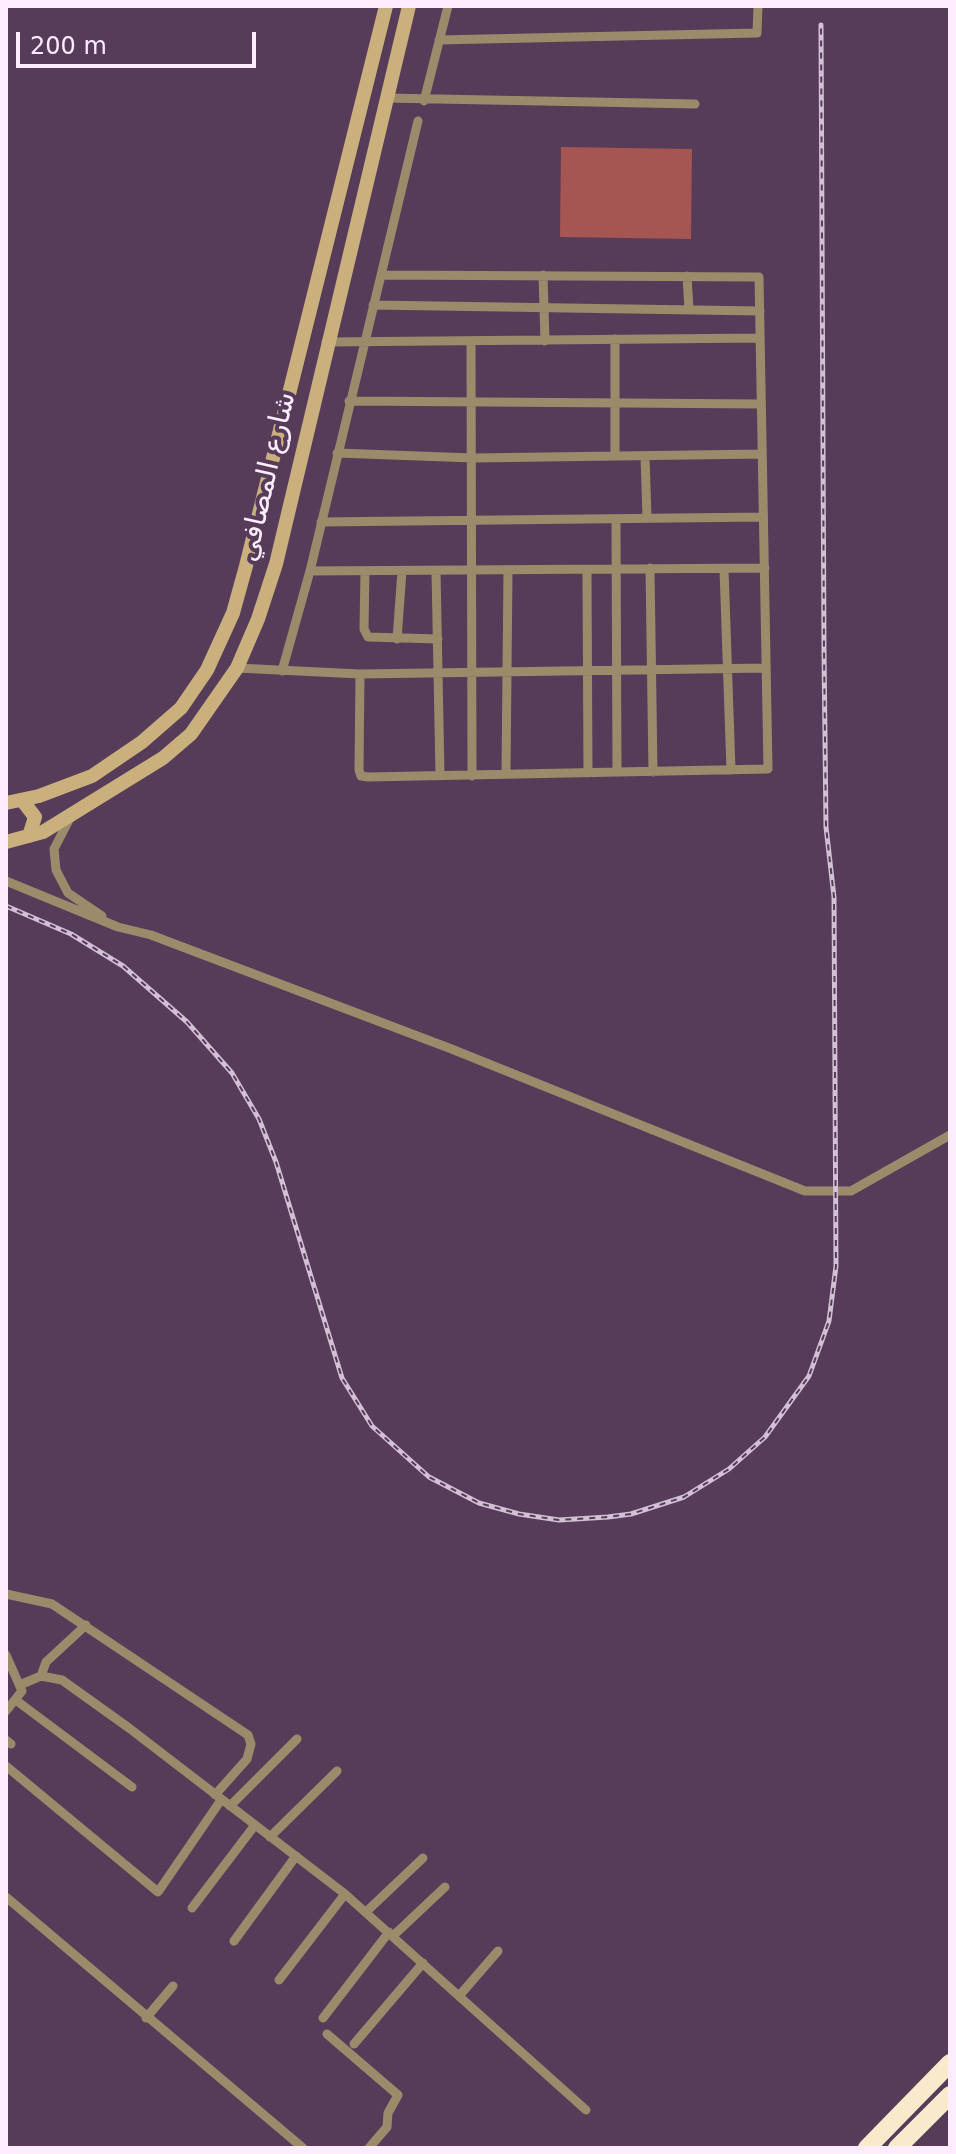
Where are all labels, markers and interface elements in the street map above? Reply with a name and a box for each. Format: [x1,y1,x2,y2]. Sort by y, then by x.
scale bar [20,16,260,66]
text: 200 m [30,32,107,60]
street label: شارع المصافي [232,389,304,565]

